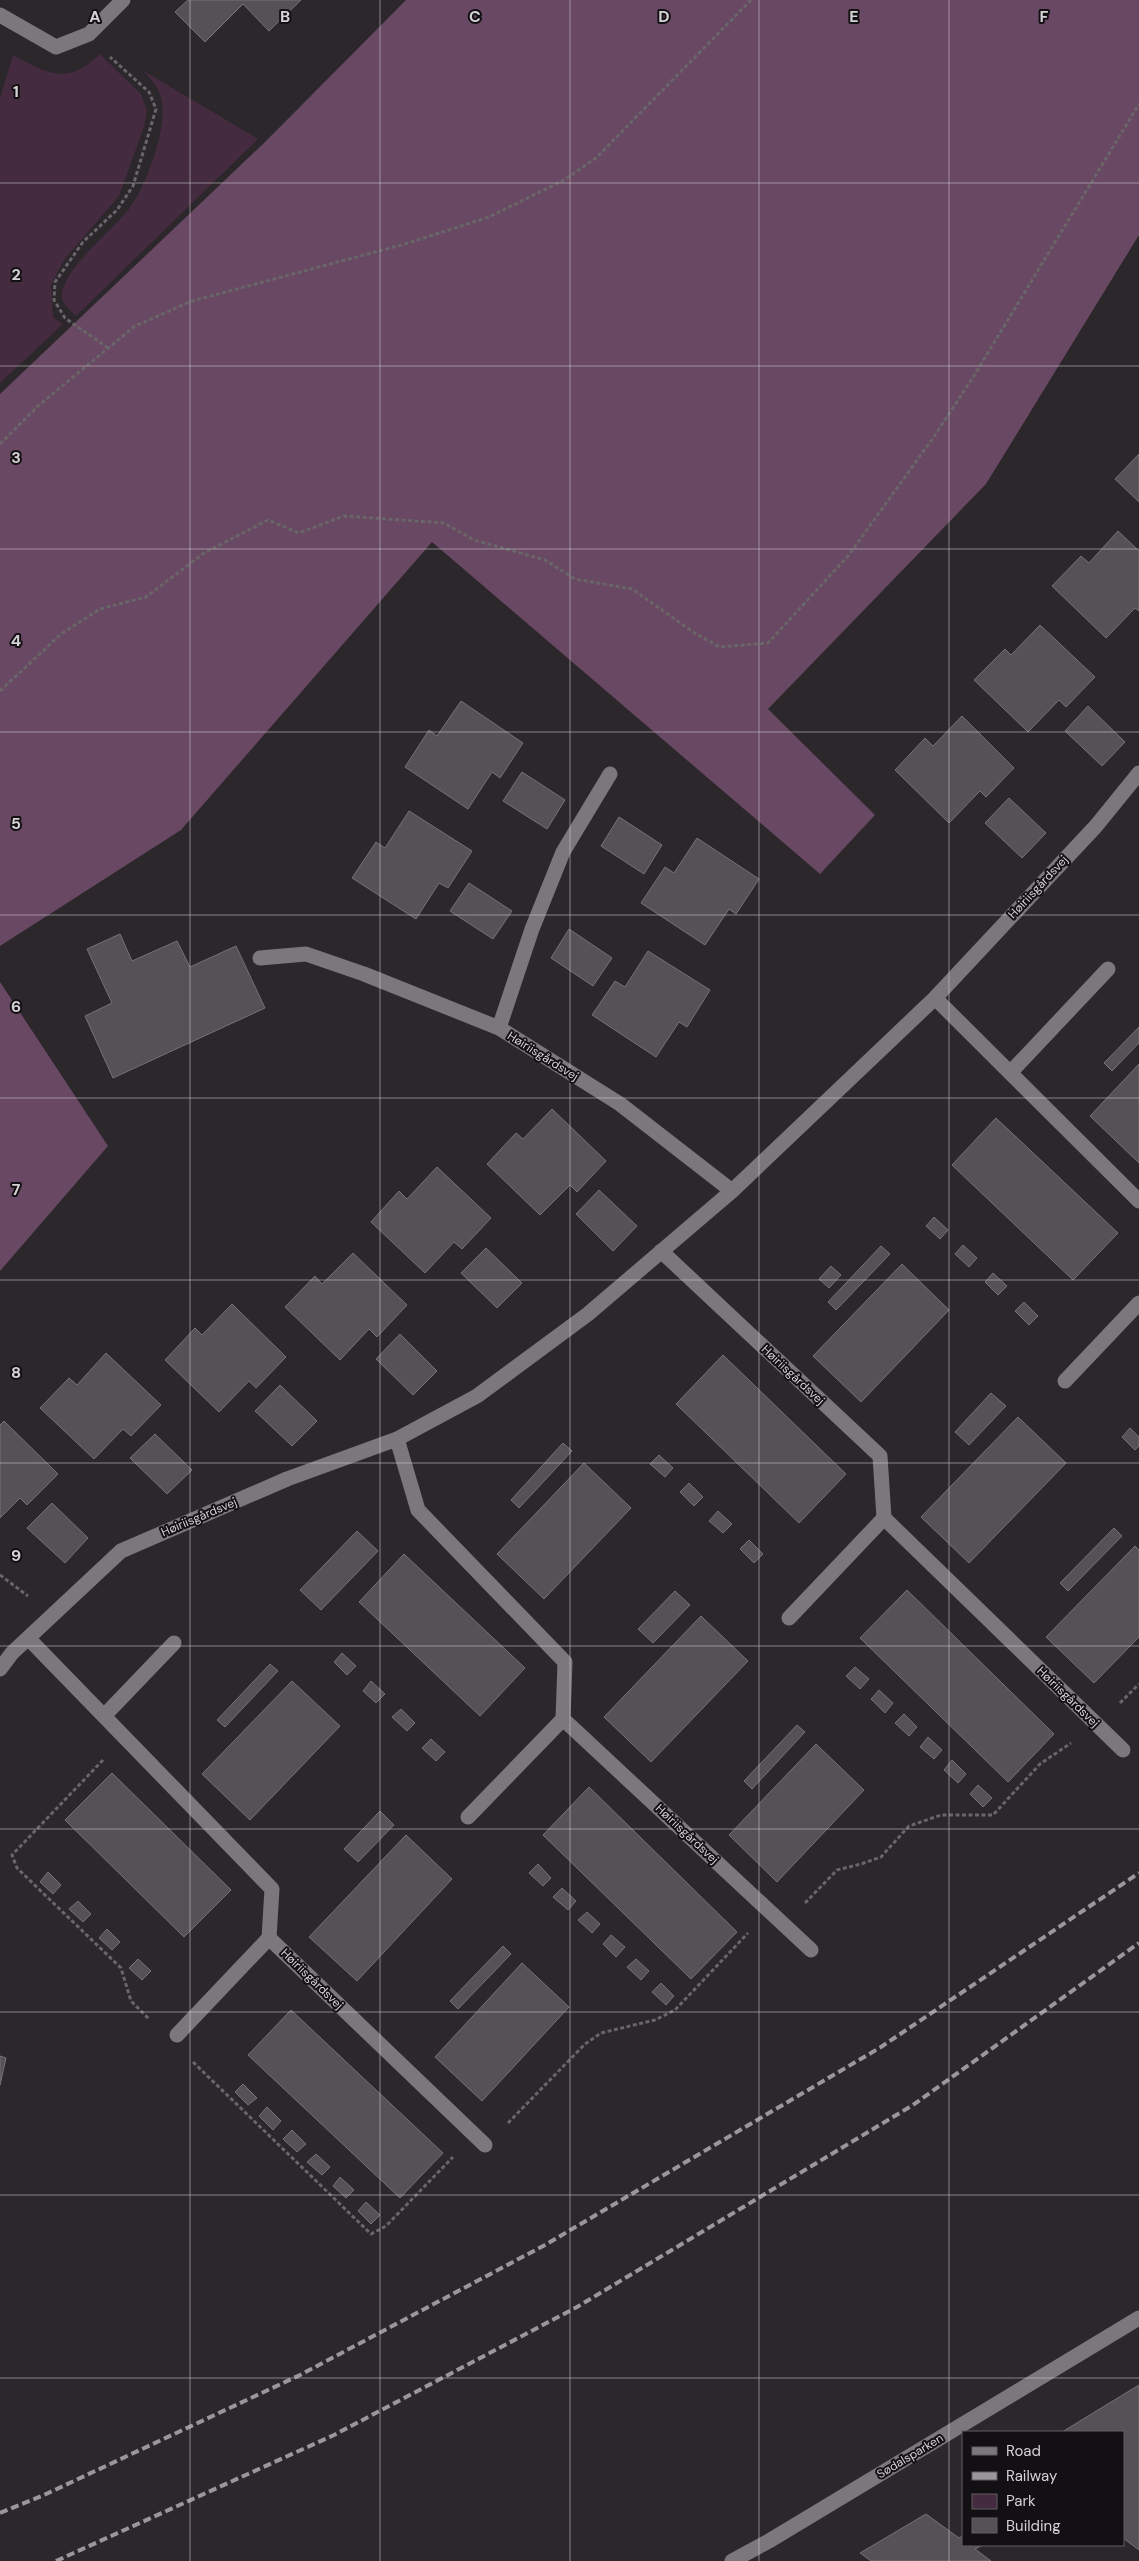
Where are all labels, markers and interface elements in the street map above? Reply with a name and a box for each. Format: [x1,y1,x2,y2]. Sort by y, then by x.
text: A [89,6,101,27]
text: B [280,6,290,27]
text: C [469,6,481,27]
text: D [658,6,670,27]
text: E [849,6,859,27]
text: F [1040,6,1049,27]
text: 1 [13,81,19,102]
text: 2 [11,264,21,285]
text: 3 [11,447,21,468]
text: 4 [11,630,21,651]
text: 5 [11,813,21,834]
street label: Høiriisgårdsvej [1005,852,1071,922]
text: 6 [11,996,21,1017]
street label: Høiriisgårdsvej [504,1028,582,1084]
text: 7 [12,1179,21,1200]
street label: Høiriisgårdsvej [758,1342,828,1408]
text: 8 [11,1362,21,1383]
street label: Høiriisgårdsvej [159,1494,239,1540]
text: 9 [11,1545,21,1566]
street label: Høiriisgårdsvej [1033,1663,1103,1731]
street label: Høiriisgårdsvej [652,1801,722,1867]
street label: Høiriisgårdsvej [277,1945,347,2013]
street label: Sødalsparken [874,2430,946,2482]
legend [962,2431,1124,2546]
text: Road [1006,2441,1041,2461]
text: Railway [1006,2466,1058,2486]
text: Park [1006,2491,1036,2511]
text: Building [1006,2516,1061,2536]

